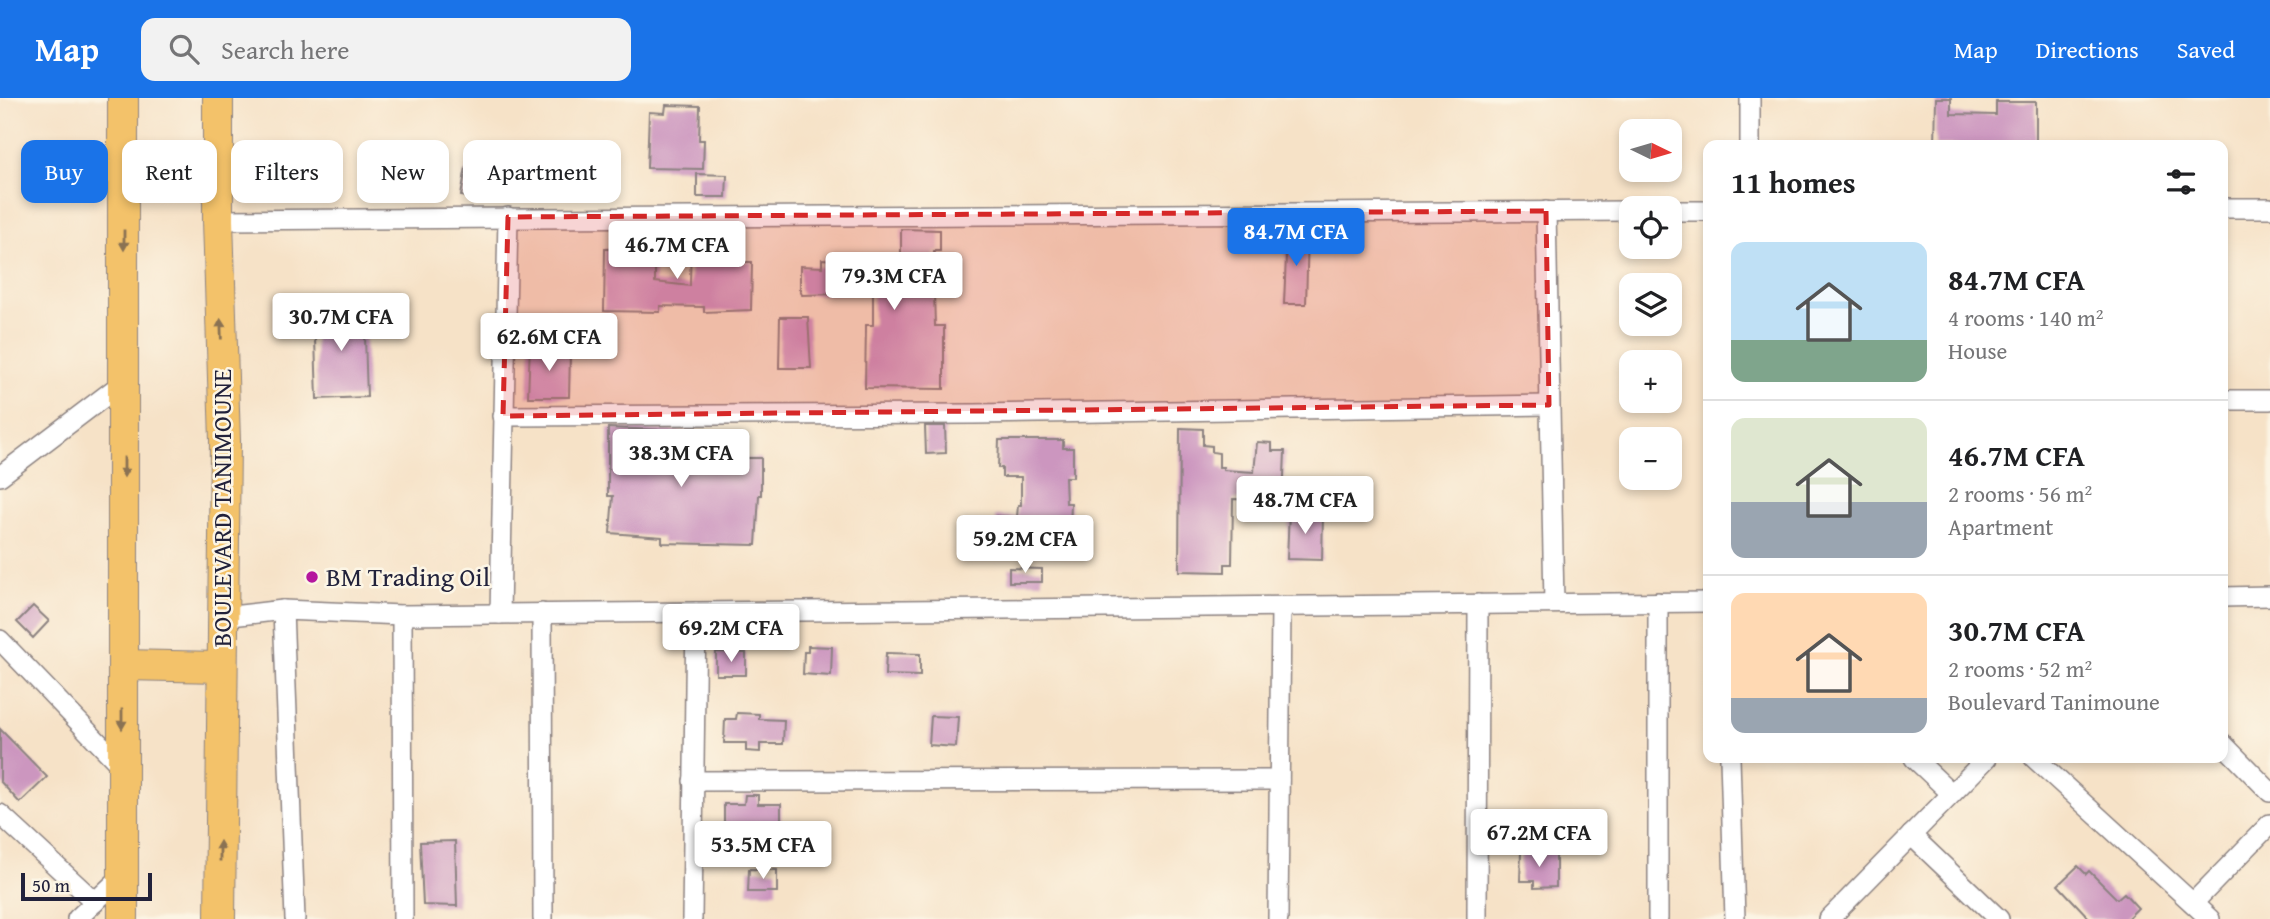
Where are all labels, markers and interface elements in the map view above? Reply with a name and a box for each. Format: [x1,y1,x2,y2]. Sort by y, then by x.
search box [141,18,631,81]
text: Map [35,25,99,73]
icon: search [165,30,203,68]
text: Search here [221,30,349,69]
text: Map [1954,32,1998,67]
text: Directions [2036,32,2139,67]
text: Saved [2177,32,2235,67]
north arrow [1619,119,1682,182]
map controls [1619,119,1682,490]
chip: Buy [21,140,108,203]
chip: Rent [122,140,217,203]
chip: Filters [231,140,343,203]
chip: New [357,140,449,203]
chip: Apartment [463,140,621,203]
text: 11 homes [1731,160,1856,204]
icon: filters [2162,163,2200,201]
button: locate [1619,196,1682,259]
pin: 84.7M CFA [1216,208,1376,268]
text: 84.7M CFA [1243,214,1349,247]
pin: 46.7M CFA [597,222,757,281]
text: 46.7M CFA [624,227,730,260]
one-way arrow [118,229,130,251]
pin: 79.3M CFA [814,252,974,312]
text: 84.7M CFA [1948,257,2085,301]
text: 79.3M CFA [841,258,947,291]
icon: home [1787,270,1871,354]
button: layers [1619,273,1682,336]
pin: 30.7M CFA [261,294,421,353]
text: 30.7M CFA [288,299,394,332]
text: 4 rooms · 140 m² [1948,301,2103,334]
pin: 62.6M CFA [469,314,629,373]
one-way arrow [216,318,227,340]
text: 62.6M CFA [496,319,602,352]
text: House [1948,334,2007,367]
button: + [1619,350,1682,413]
street label: BOULEVARD TANIMOUNE [202,369,241,647]
button: − [1619,427,1682,490]
pin: 38.3M CFA [601,430,761,489]
text: 46.7M CFA [1948,433,2085,477]
text: 38.3M CFA [628,435,734,468]
icon: home [1787,446,1871,530]
one-way arrow [118,456,130,478]
pin: 48.7M CFA [1225,476,1385,536]
text: 2 rooms · 56 m² [1948,477,2092,510]
text: 48.7M CFA [1252,482,1358,515]
text: Apartment [1948,510,2053,543]
pin: 59.2M CFA [945,516,1105,575]
text: 59.2M CFA [972,521,1078,554]
place label: BM Trading Oil [326,557,490,596]
marker: BM Trading Oil [304,569,320,585]
pin: 69.2M CFA [651,604,811,664]
text: 30.7M CFA [1948,608,2085,652]
text: 69.2M CFA [678,610,784,643]
icon: home [1787,621,1871,705]
text: 2 rooms · 52 m² [1948,652,2092,685]
text: Boulevard Tanimoune [1948,685,2160,718]
one-way arrow [116,708,128,730]
pin: 67.2M CFA [1459,810,1619,869]
text: 67.2M CFA [1486,815,1592,848]
pin: 53.5M CFA [683,822,843,881]
text: 53.5M CFA [710,827,816,860]
one-way arrow [214,840,226,862]
scale bar [21,870,152,902]
text: 50 m [32,871,70,899]

